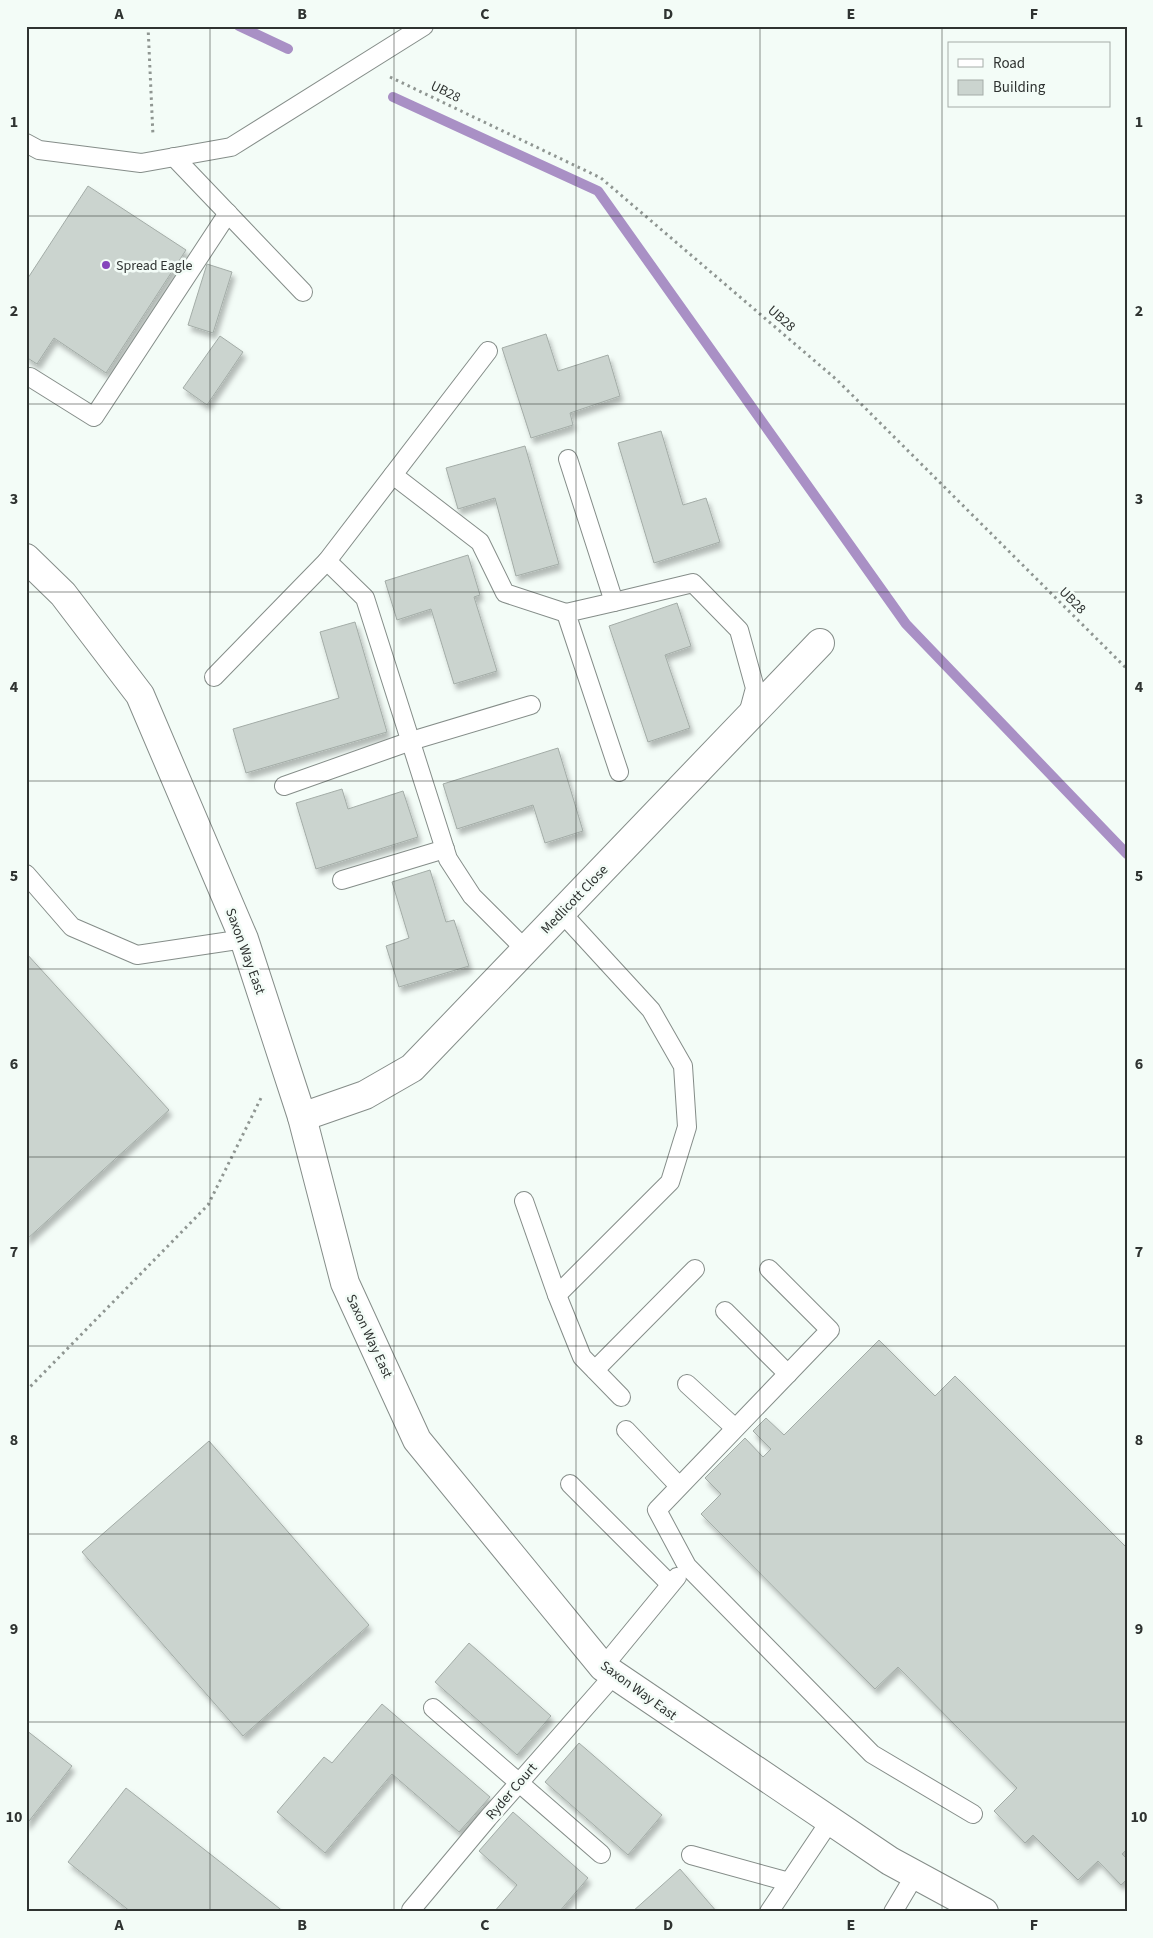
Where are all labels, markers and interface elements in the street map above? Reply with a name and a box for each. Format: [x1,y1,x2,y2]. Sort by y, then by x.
text: A [113,3,124,25]
text: B [297,3,307,25]
text: C [480,3,490,25]
text: D [663,3,673,25]
text: E [847,3,855,25]
text: F [1030,3,1038,25]
legend [948,42,1110,108]
text: Road [993,53,1025,74]
street label: UB28 [427,76,464,108]
text: Building [993,77,1046,98]
text: 1 [10,111,18,133]
text: 1 [1135,111,1143,133]
place label: Spread Eagle [116,256,192,276]
marker: Spread Eagle [100,259,112,271]
text: 2 [10,300,18,322]
text: 2 [1135,300,1143,322]
street label: UB28 [763,301,800,337]
text: 3 [10,488,18,510]
text: 3 [1135,488,1143,510]
street label: UB28 [1054,583,1090,619]
text: 4 [10,676,19,698]
text: 4 [1135,676,1144,698]
street label: Medlicott Close [537,861,613,939]
text: 5 [10,865,18,887]
text: 5 [1135,865,1143,887]
street label: Saxon Way East [220,905,270,998]
text: 6 [10,1053,18,1075]
text: 6 [1135,1053,1143,1075]
text: 7 [10,1241,18,1263]
text: 7 [1135,1241,1143,1263]
street label: Saxon Way East [341,1291,397,1382]
text: 8 [10,1429,18,1451]
text: 8 [1135,1429,1143,1451]
text: 9 [10,1618,18,1640]
text: 9 [1135,1618,1143,1640]
street label: Saxon Way East [596,1656,681,1726]
street label: Ryder Court [481,1759,542,1824]
text: 10 [6,1806,22,1828]
text: 10 [1131,1806,1147,1828]
text: A [113,1914,124,1936]
text: B [297,1914,307,1936]
text: C [480,1914,490,1936]
text: D [663,1914,673,1936]
text: E [847,1914,855,1936]
text: F [1030,1914,1038,1936]

